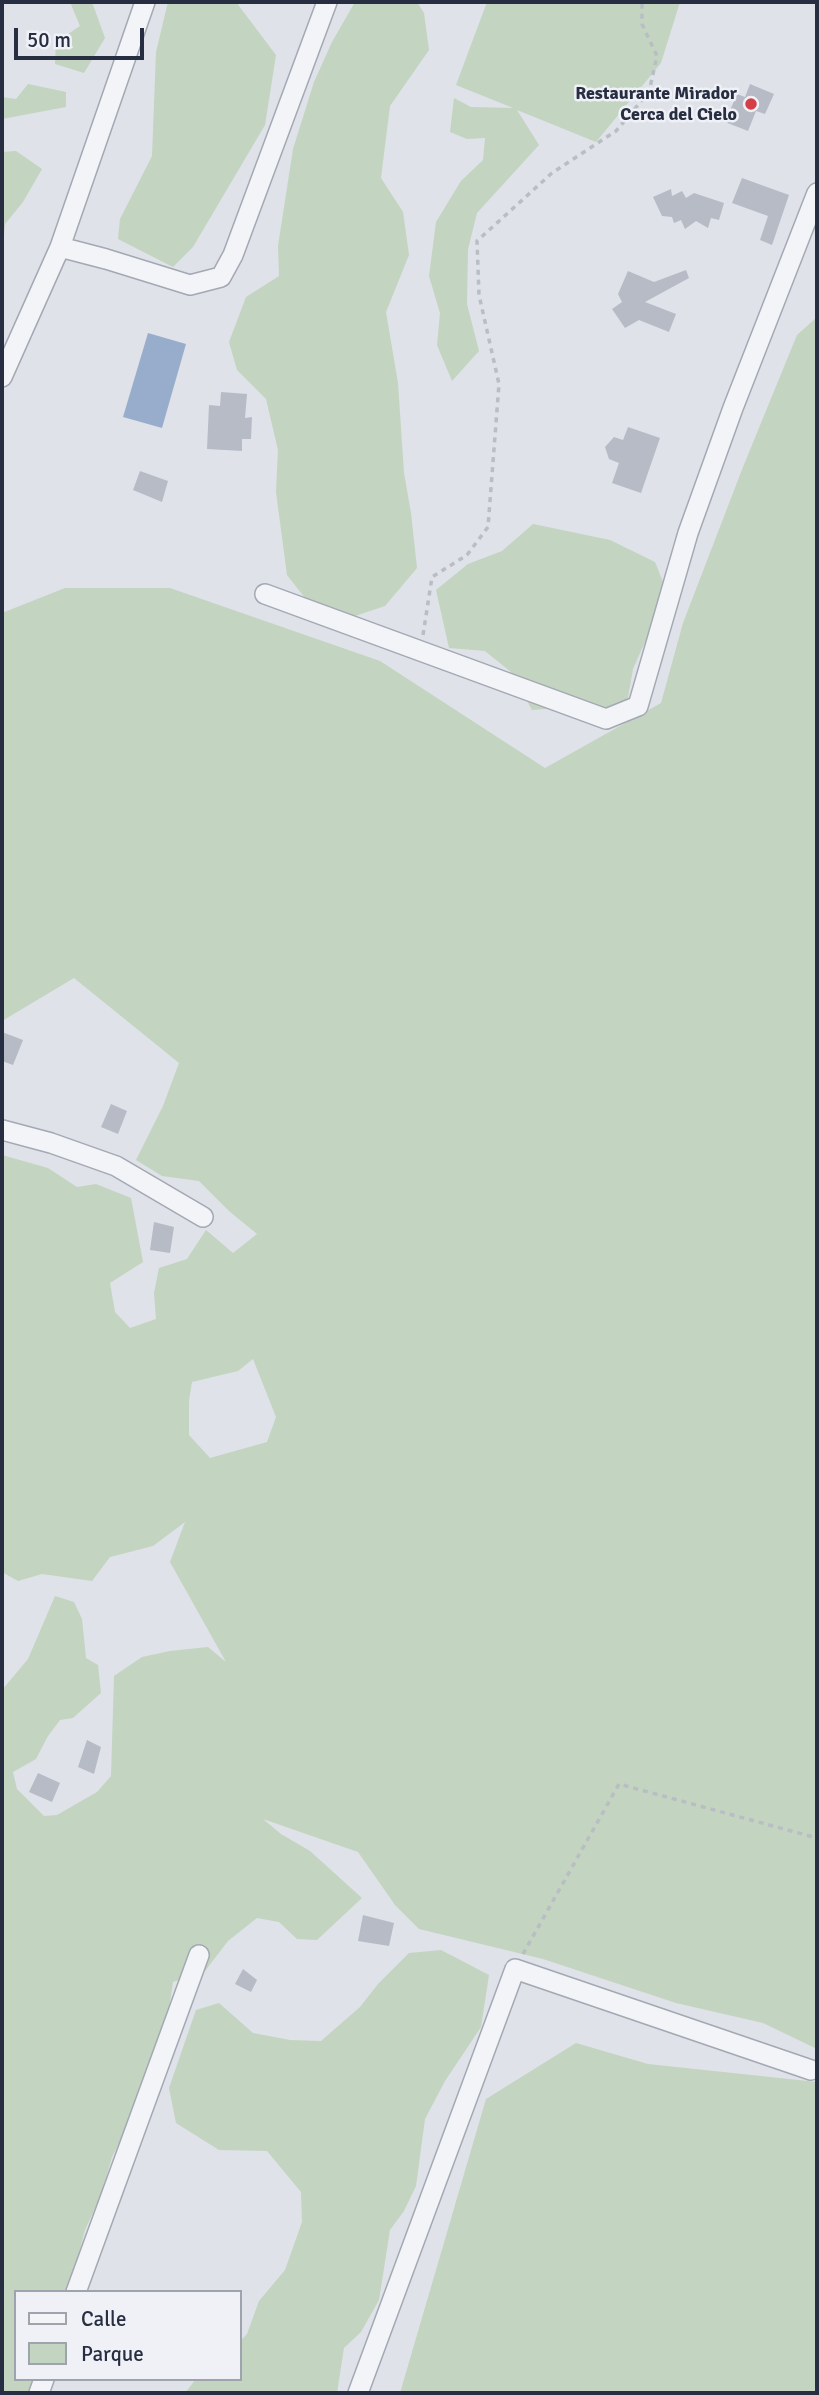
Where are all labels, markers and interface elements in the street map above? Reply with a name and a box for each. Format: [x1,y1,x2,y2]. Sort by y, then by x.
scale bar [18,14,147,58]
text: 50 m [27,27,71,53]
place label: Restaurante Mirador Cerca del Cielo [575,83,737,126]
marker: Restaurante Mirador Cerca del Cielo [743,96,759,112]
legend [14,2290,242,2381]
text: Calle [81,2306,127,2332]
text: Parque [81,2341,144,2367]

